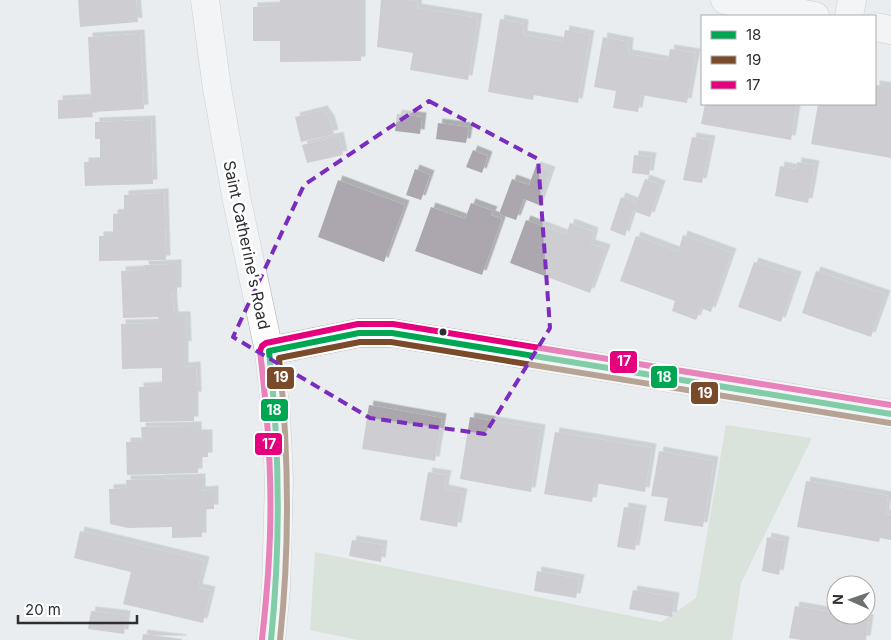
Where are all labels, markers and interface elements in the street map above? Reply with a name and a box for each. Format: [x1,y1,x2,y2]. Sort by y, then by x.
legend [701,15,876,105]
text: 18 [746,25,761,44]
text: 19 [746,50,761,69]
text: 17 [746,75,761,94]
street label: Saint Catherine's Road [219,159,275,331]
unlabelled marker [438,327,448,337]
line badge: 17 [609,350,638,374]
text: 17 [617,352,631,369]
line badge: 18 [650,365,678,389]
line badge: 19 [266,366,295,390]
text: 19 [273,368,289,385]
text: 18 [656,368,672,385]
line badge: 19 [690,381,719,405]
text: 19 [697,384,713,401]
line badge: 18 [260,398,289,422]
text: 18 [266,401,282,418]
line badge: 17 [254,432,283,456]
text: 17 [262,435,276,452]
north arrow [826,575,876,625]
scale bar [18,592,136,624]
text: N [829,594,846,605]
text: 20 m [25,600,61,619]

